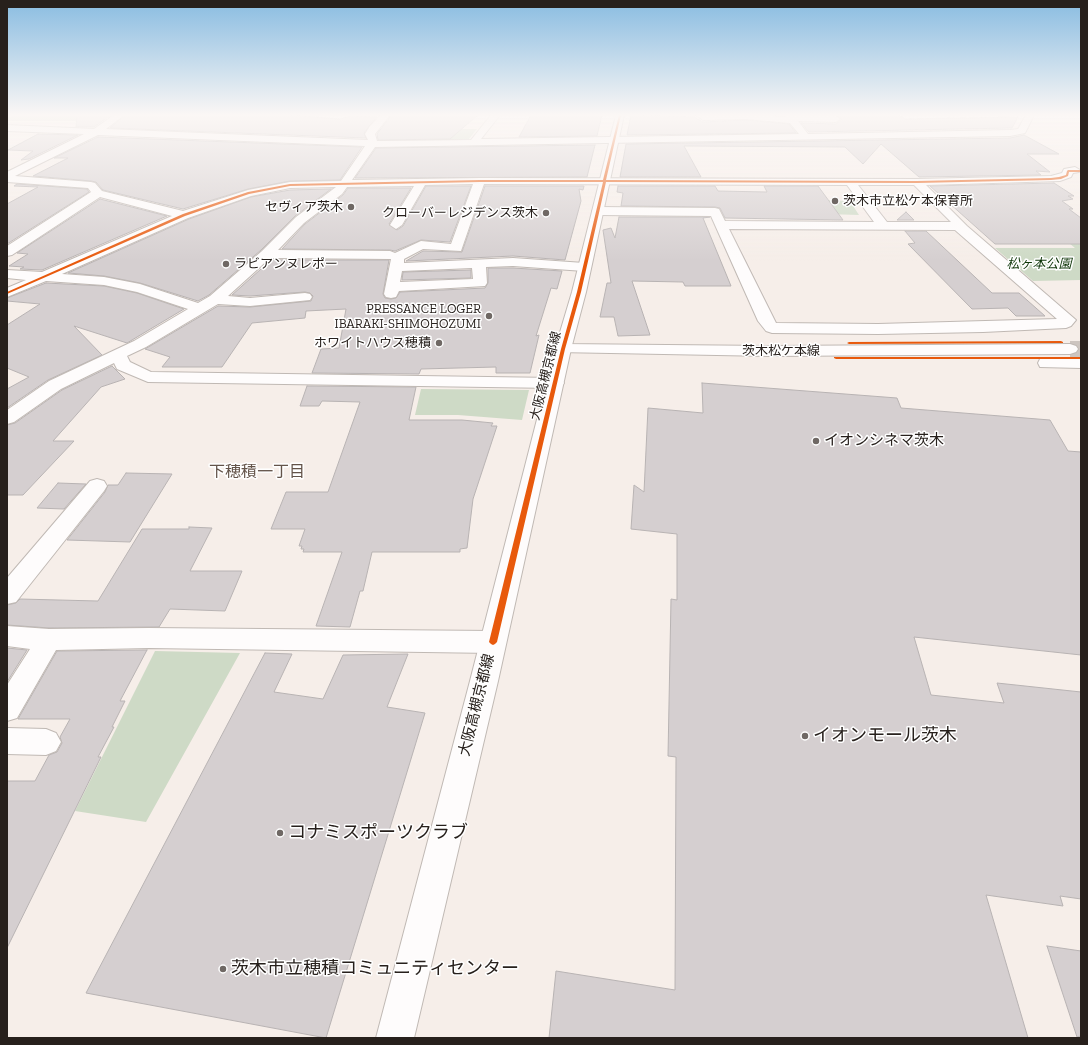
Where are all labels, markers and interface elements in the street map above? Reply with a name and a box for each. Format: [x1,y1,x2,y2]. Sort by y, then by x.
place label: 茨木市立松ケ本保育所 [843,193,973,209]
marker: 茨木市立松ケ本保育所 [830,196,840,206]
place label: セヴィア茨木 [265,199,343,215]
marker: セヴィア茨木 [346,202,356,212]
place label: クローバーレジデンス茨木 [382,205,538,221]
marker: クローバーレジデンス茨木 [541,208,551,218]
place label: ラビアンヌレポー [234,256,338,272]
park label: 松ヶ本公園 [1007,256,1071,272]
marker: ラビアンヌレポー [221,259,231,269]
place label: PRESSANCE LOGER IBARAKI-SHIMOHOZUMI [335,301,481,332]
marker: PRESSANCE LOGER IBARAKI-SHIMOHOZUMI [484,311,494,321]
street label: 大阪高槻京都線 [527,330,565,422]
place label: ホワイトハウス穂積 [314,335,431,351]
marker: ホワイトハウス穂積 [434,338,444,348]
street label: 茨木松ケ本線 [742,343,820,359]
place label: イオンシネマ茨木 [824,432,944,450]
marker: イオンシネマ茨木 [811,436,821,446]
district label: 下穂積一丁目 [209,462,305,482]
street label: 大阪高槻京都線 [456,652,498,758]
place label: イオンモール茨木 [813,725,957,747]
marker: イオンモール茨木 [800,731,810,741]
place label: コナミスポーツクラブ [288,822,468,844]
marker: コナミスポーツクラブ [275,828,285,838]
place label: 茨木市立穂積コミュニティセンター [231,958,519,980]
marker: 茨木市立穂積コミュニティセンター [218,964,228,974]

